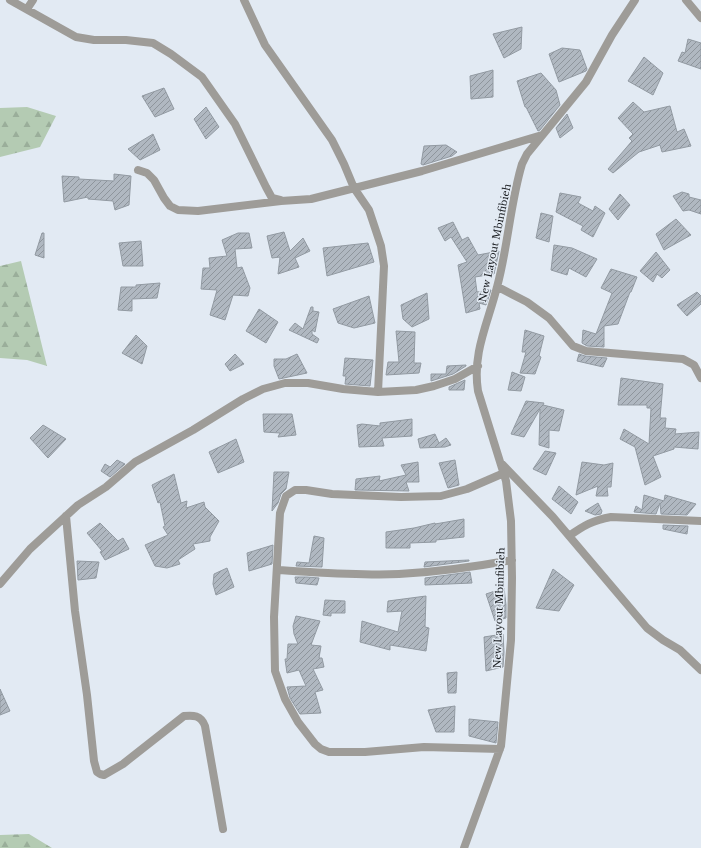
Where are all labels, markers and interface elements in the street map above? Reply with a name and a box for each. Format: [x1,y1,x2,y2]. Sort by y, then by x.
street label: New Layout Mbinfibieh [476,182,514,303]
street label: New Layout Mbinfibieh [490,547,508,669]

